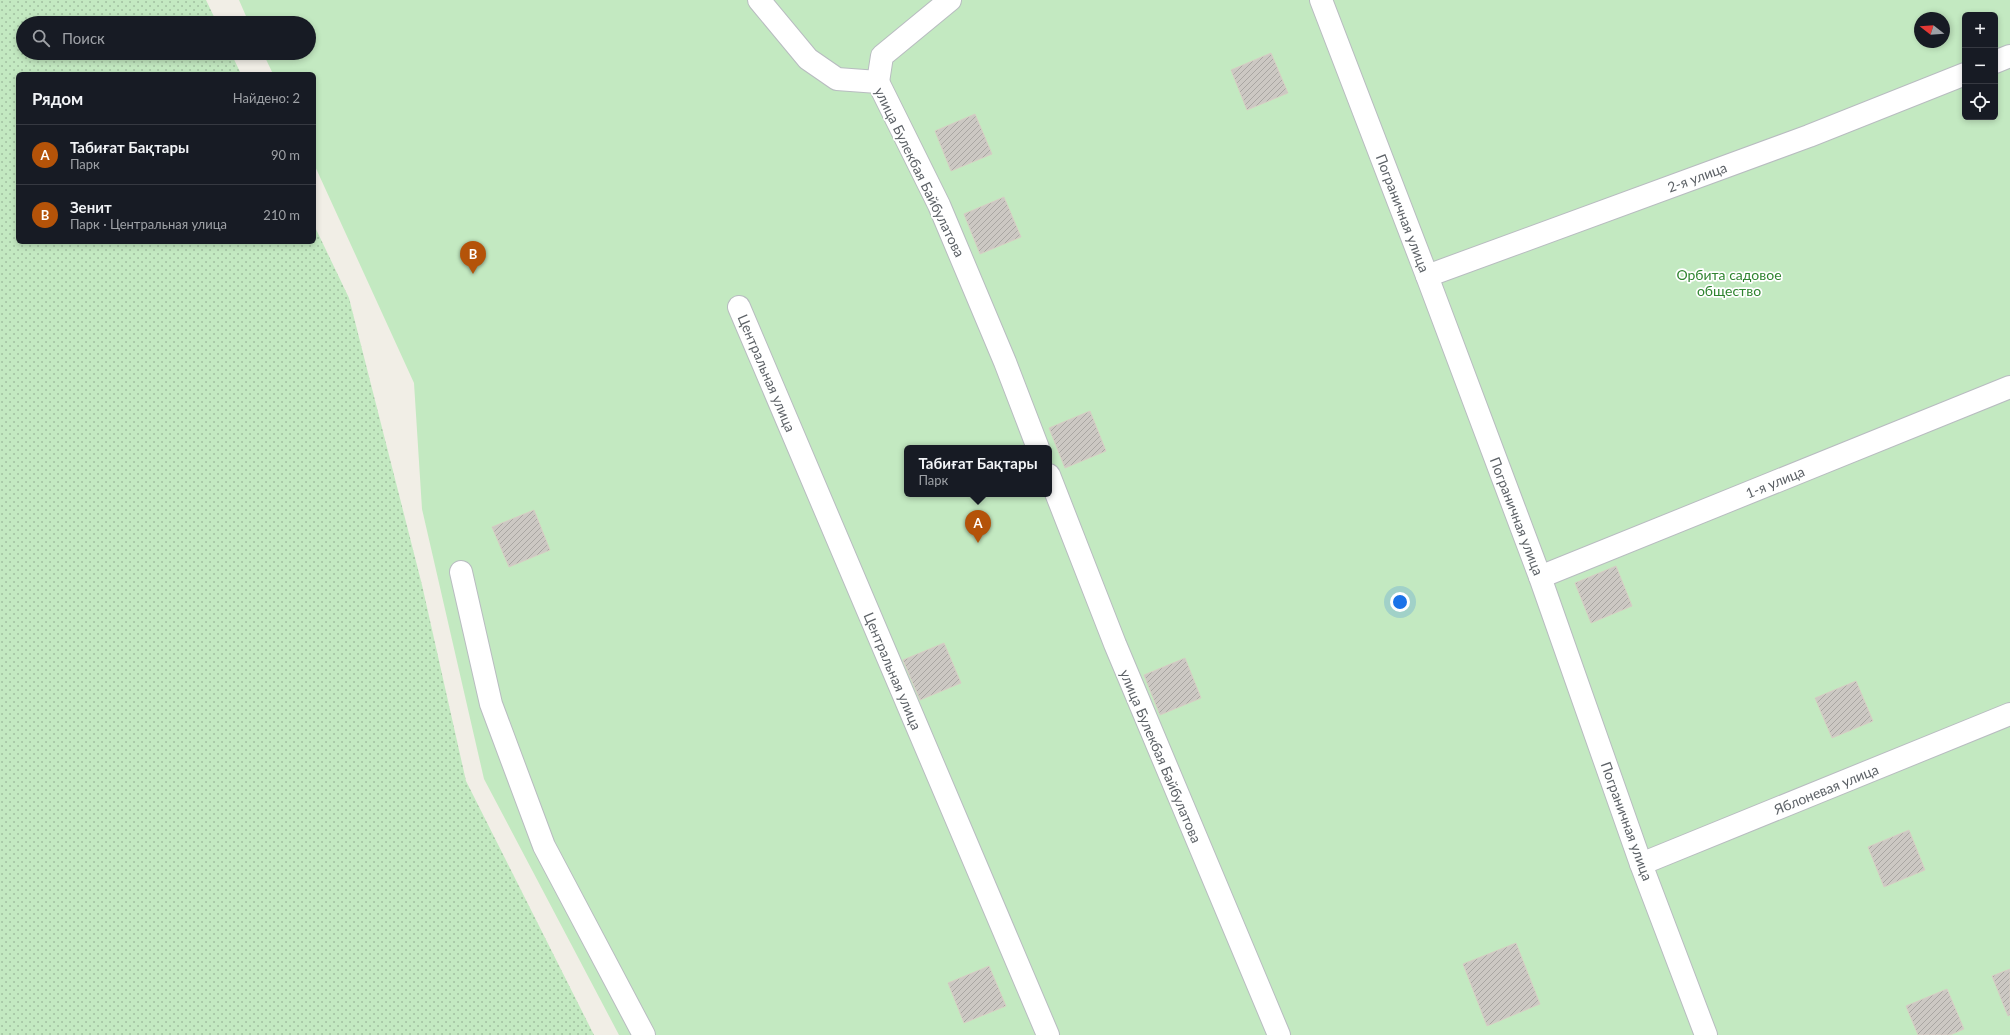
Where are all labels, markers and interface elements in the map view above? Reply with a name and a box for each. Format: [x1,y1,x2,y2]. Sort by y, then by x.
north arrow [1914,12,1950,48]
map controls [1962,12,1998,120]
button: + [1962,12,1998,48]
search box [16,16,316,60]
icon: search [30,27,52,49]
text: Поиск [62,29,105,47]
button: − [1962,48,1998,84]
street label: улица Булекбая Байбулатова [871,84,969,260]
button: locate [1962,84,1998,120]
text: Рядом [32,88,83,109]
text: Найдено: 2 [233,90,300,106]
text: Табиғат Бақтары [70,138,189,156]
text: A [40,147,50,163]
text: 90 m [271,147,300,163]
street label: Пограничная улица [1373,151,1433,275]
text: Парк [70,156,100,172]
street label: 2-я улица [1665,158,1729,196]
text: Зенит [70,198,112,216]
text: B [41,207,49,223]
text: 210 m [263,207,300,223]
text: Парк · Центральная улица [70,216,227,232]
pin: B [460,241,486,274]
park label: Орбита садовое общество [1676,266,1782,299]
street label: Центральная улица [735,312,799,434]
popup [904,445,1052,497]
text: Табиғат Бақтары [918,454,1038,472]
street label: Пограничная улица [1487,454,1547,578]
street label: 1-я улица [1743,462,1807,502]
text: Парк [918,472,948,488]
pin: A [965,510,991,543]
your location [1390,592,1410,612]
street label: Центральная улица [861,610,925,732]
street label: улица Булекбая Байбулатова [1117,667,1205,845]
street label: Пограничная улица [1598,759,1656,883]
street label: Яблоневая улица [1770,760,1881,818]

